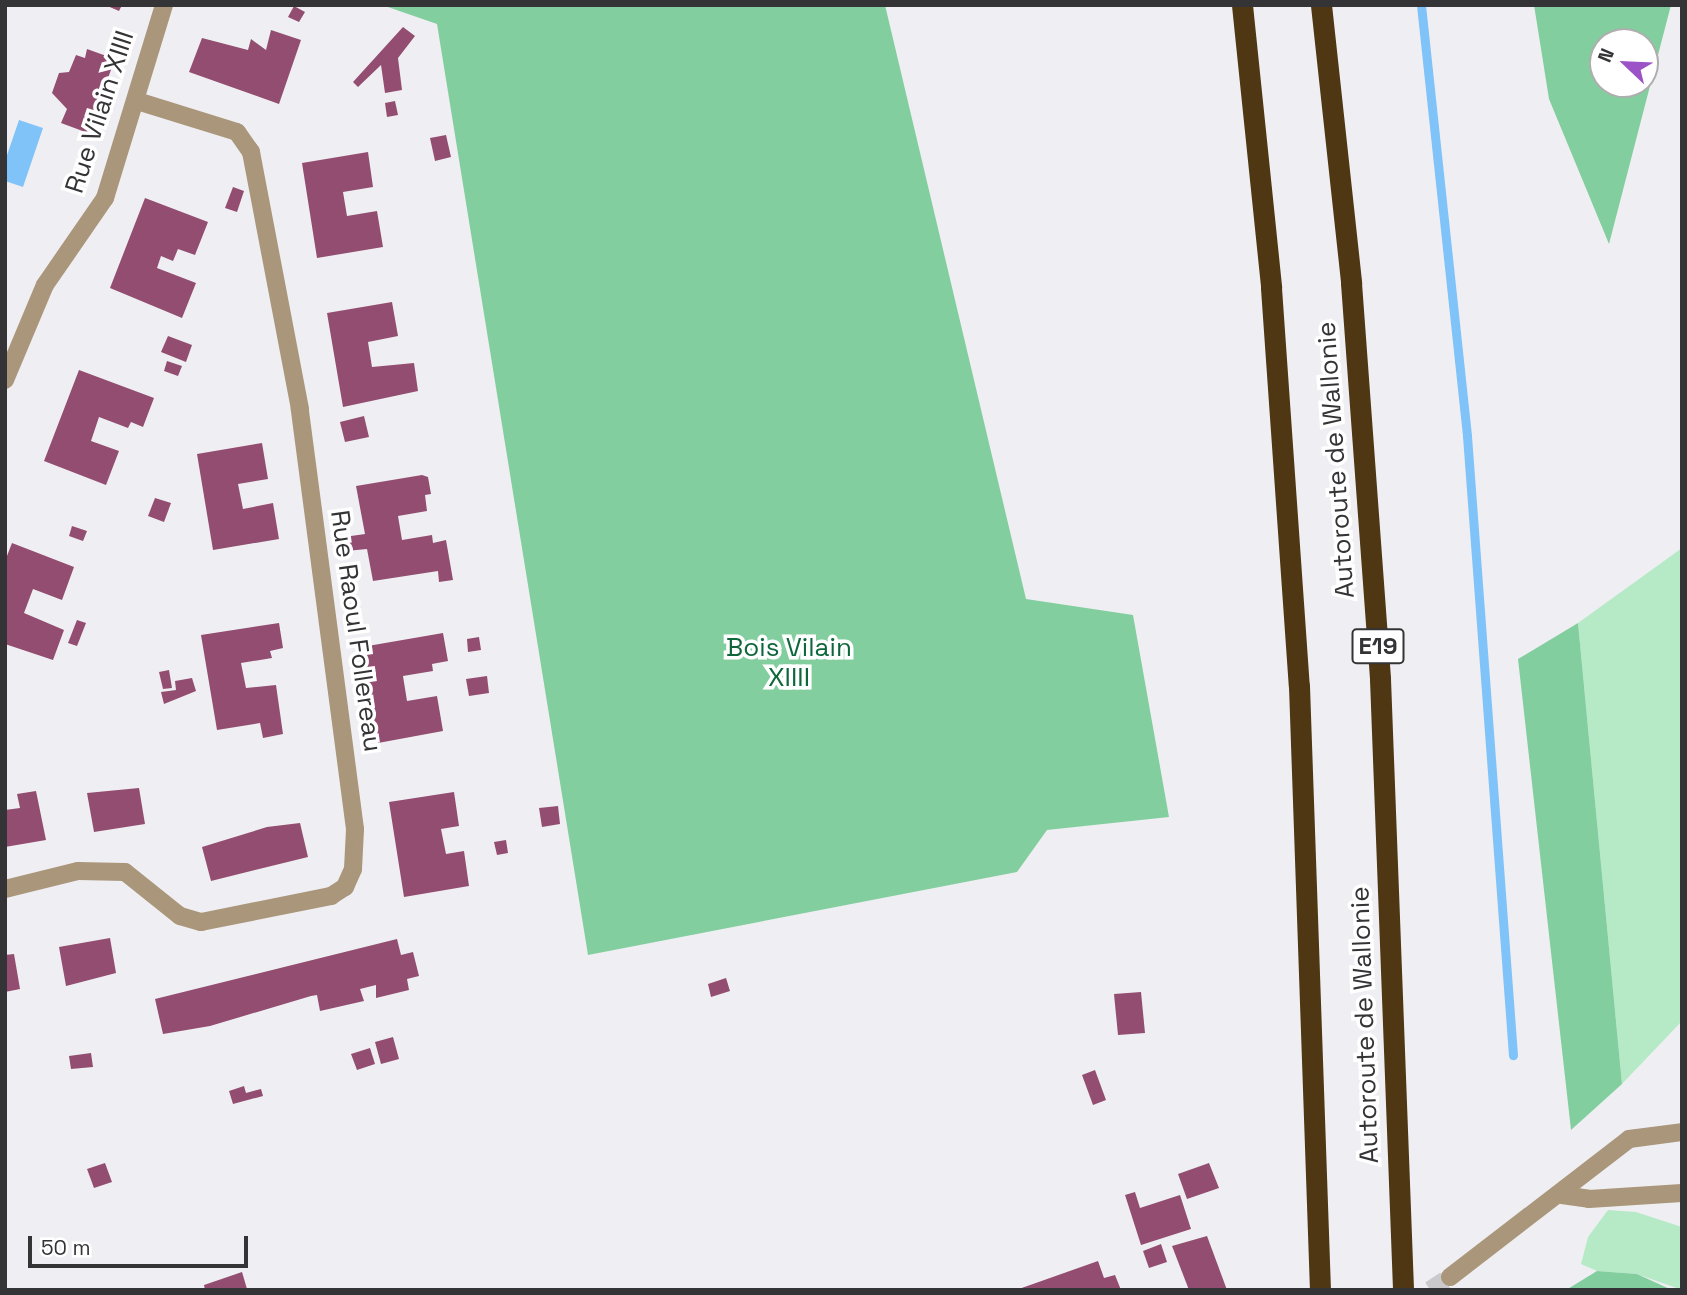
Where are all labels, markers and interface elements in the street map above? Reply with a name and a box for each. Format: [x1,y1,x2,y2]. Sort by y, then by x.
street label: Rue Vilain XIIII [59,27,141,197]
north arrow [1589,28,1659,98]
text: N [1592,45,1620,66]
street label: Autoroute de Wallonie [1311,321,1361,599]
street label: Rue Raoul Follereau [324,508,388,754]
road number: E19 [1350,626,1406,666]
park label: Bois Vilain XIIII [726,632,852,694]
street label: Autoroute de Wallonie [1345,886,1385,1164]
scale bar [32,1222,252,1266]
text: 50 m [41,1234,91,1261]

